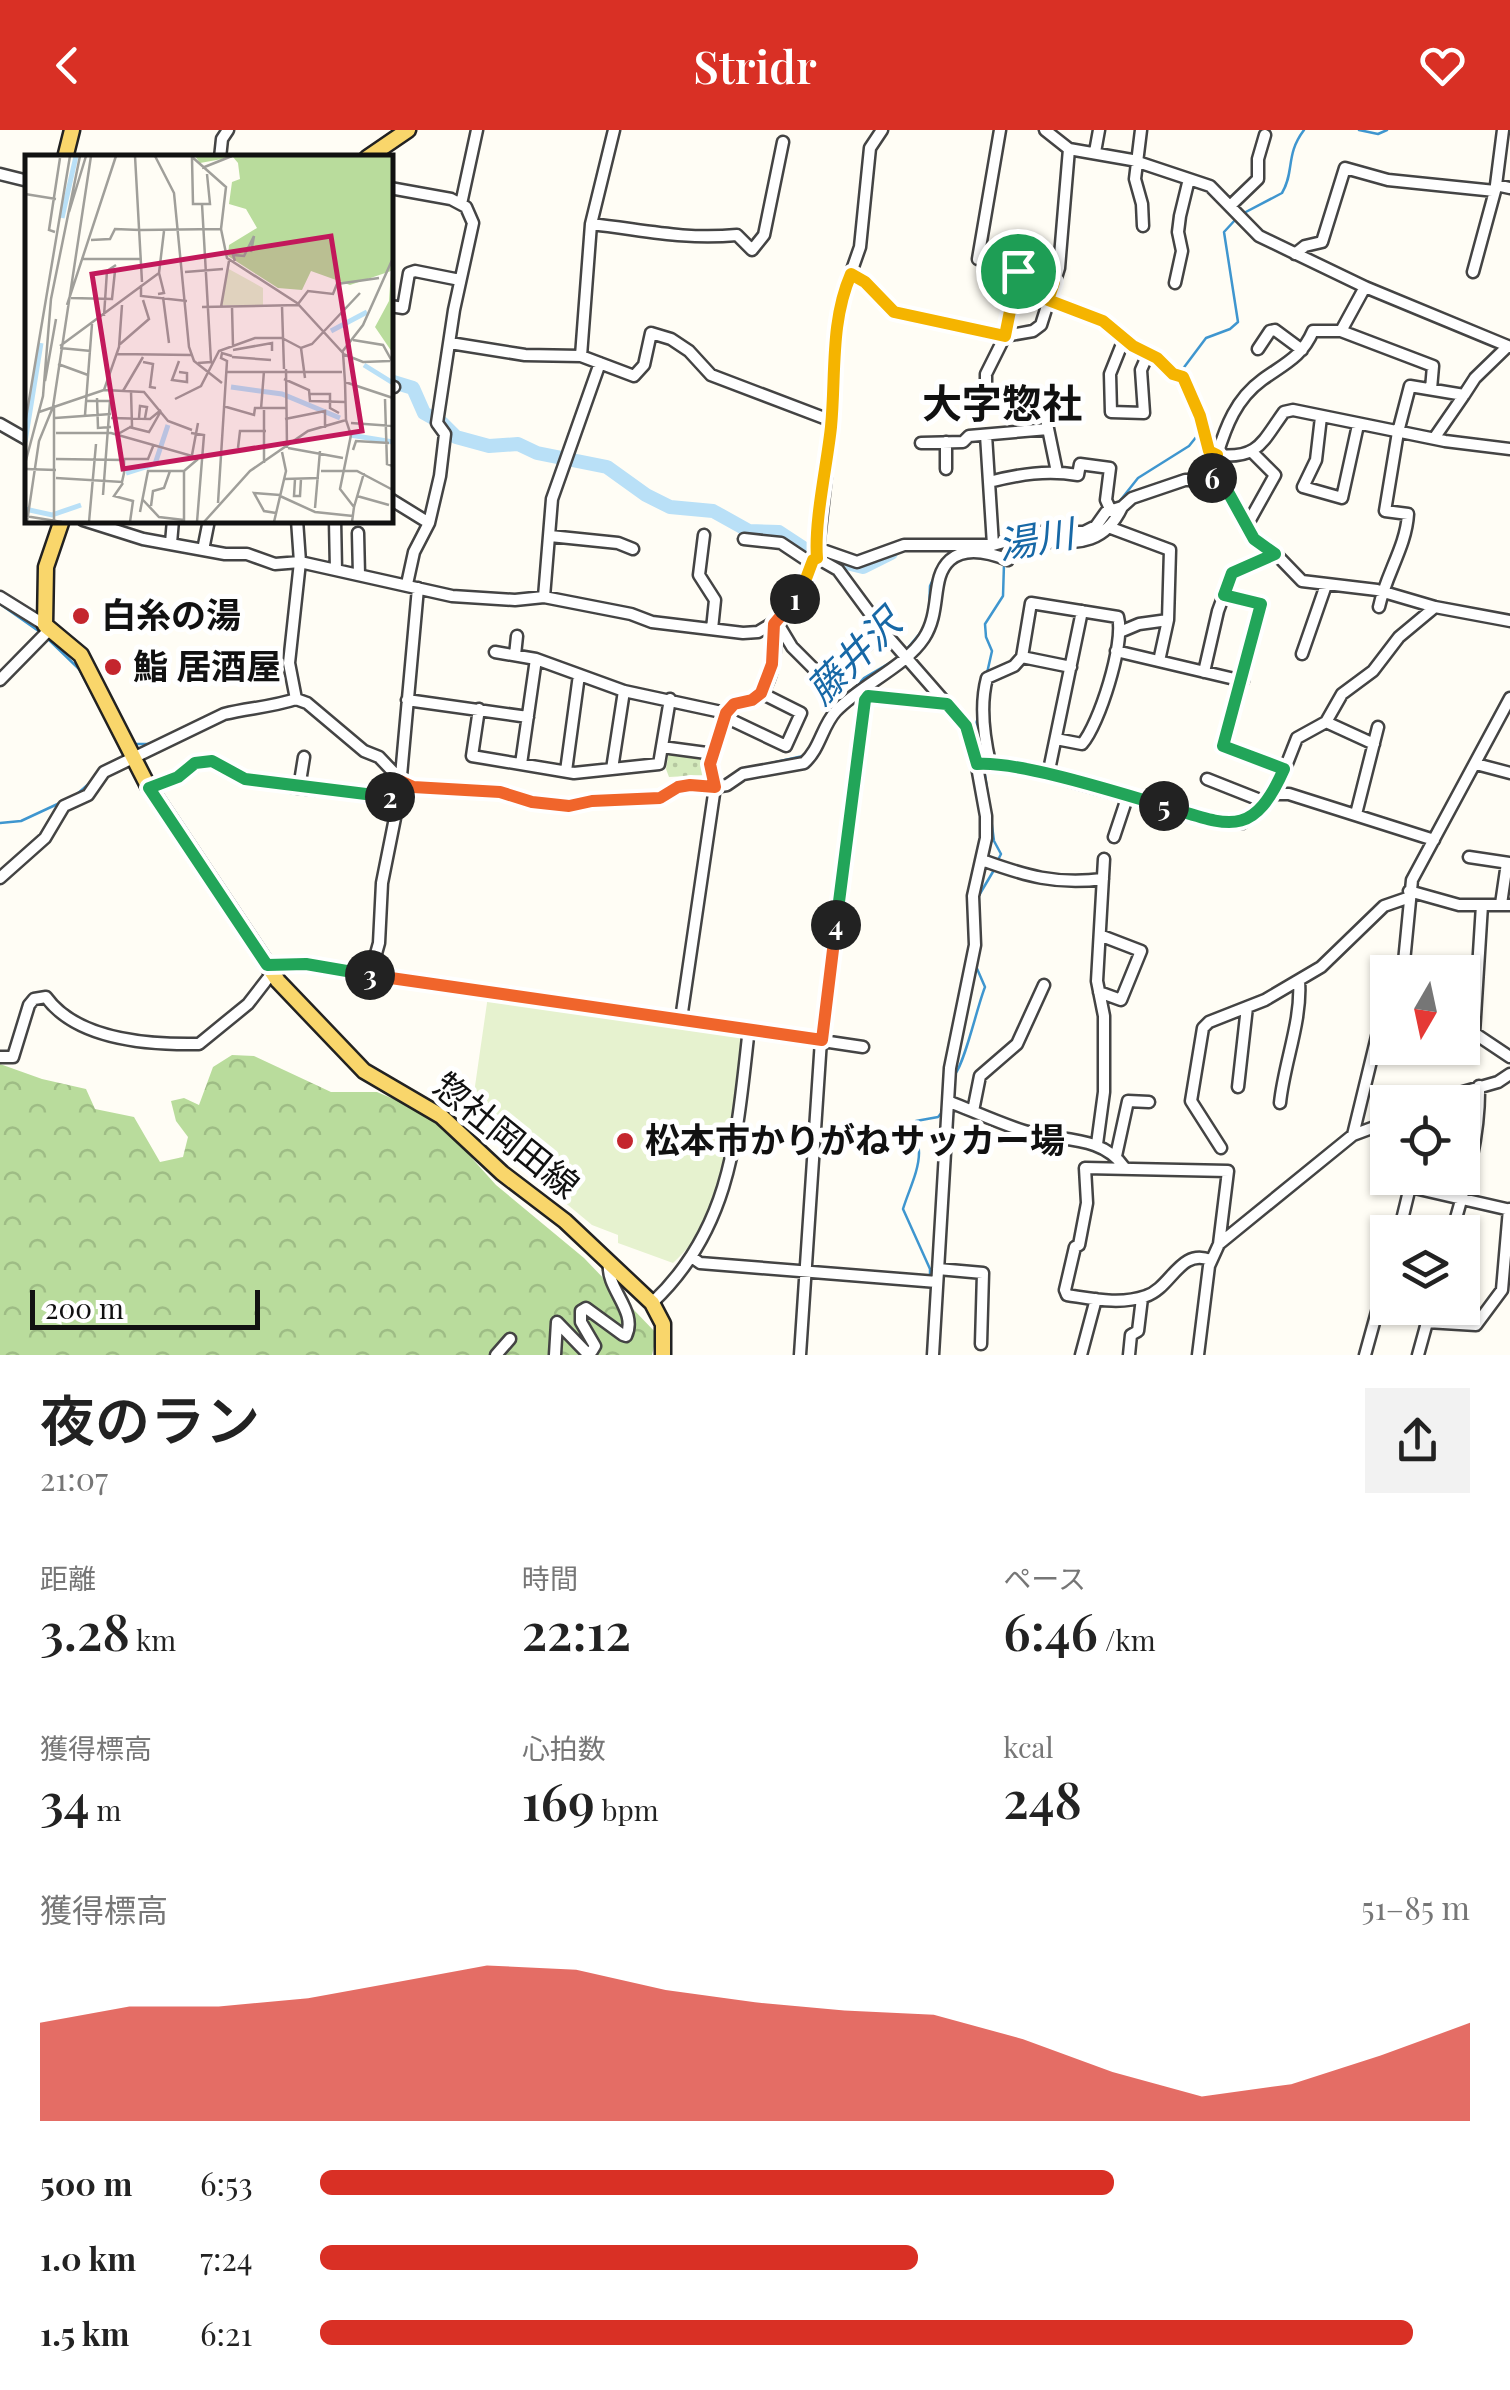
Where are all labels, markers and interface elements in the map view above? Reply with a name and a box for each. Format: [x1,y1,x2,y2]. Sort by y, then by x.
text: Stridr [693,35,817,95]
icon: back [40,38,95,93]
icon: heart [1415,38,1470,93]
inset map [25,155,392,522]
pin [976,229,1061,314]
icon: arrive [991,244,1046,299]
district label: 大字惣社 [922,375,1082,428]
pin: 6 [1187,453,1237,503]
text: 6 [1204,459,1220,496]
water label: 湯川 [994,505,1081,569]
pin: 1 [770,574,820,624]
text: 1 [790,580,800,617]
place label: 白糸の湯 [101,590,241,637]
water label: 藤井沢 [794,593,914,714]
marker: 白糸の湯 [70,605,92,627]
place label: 鮨 居酒屋 [133,641,281,688]
marker: 鮨 居酒屋 [102,656,124,678]
pin: 2 [365,772,415,822]
text: 2 [383,778,397,815]
pin: 5 [1139,781,1189,831]
text: 5 [1158,787,1170,824]
pin: 4 [811,900,861,950]
text: 4 [829,906,843,943]
pin: 3 [345,950,395,1000]
north arrow [1370,955,1480,1065]
map controls [1370,955,1480,1325]
text: 3 [363,956,377,993]
street label: 惣社岡田線 [425,1061,590,1207]
button: locate [1370,1085,1480,1195]
place label: 松本市かりがねサッカー場 [645,1115,1065,1162]
marker: 松本市かりがねサッカー場 [614,1130,636,1152]
button: layers [1370,1215,1480,1325]
scale bar [30,1285,260,1330]
text: 200 m [45,1289,124,1326]
text: 夜のラン [40,1381,260,1455]
button: share [1365,1388,1470,1493]
text: 21:07 [40,1456,108,1499]
text: 距離 [40,1559,96,1596]
text: 時間 [522,1559,578,1596]
text: ペース [1003,1559,1086,1596]
text: 3.28 [40,1597,130,1664]
text: 22:12 [522,1597,631,1664]
text: 6:46 [1003,1597,1098,1664]
text: km [130,1621,176,1658]
text: /km [1098,1621,1156,1658]
text: kcal [1003,1728,1054,1765]
text: 獲得標高 [40,1729,152,1766]
text: 心拍数 [522,1729,606,1766]
text: 248 [1003,1765,1082,1832]
text: 34 [40,1767,90,1834]
text: 169 [522,1767,595,1834]
text: m [90,1791,121,1828]
text: bpm [595,1791,659,1828]
text: 51–85 m [1361,1885,1470,1928]
text: 獲得標高 [40,1887,168,1930]
text: 500 m [40,2161,132,2204]
text: 6:53 [200,2161,253,2204]
text: 1.0 km [40,2236,136,2279]
text: 7:24 [200,2236,253,2279]
text: 1.5 km [40,2311,129,2354]
text: 6:21 [200,2311,252,2354]

